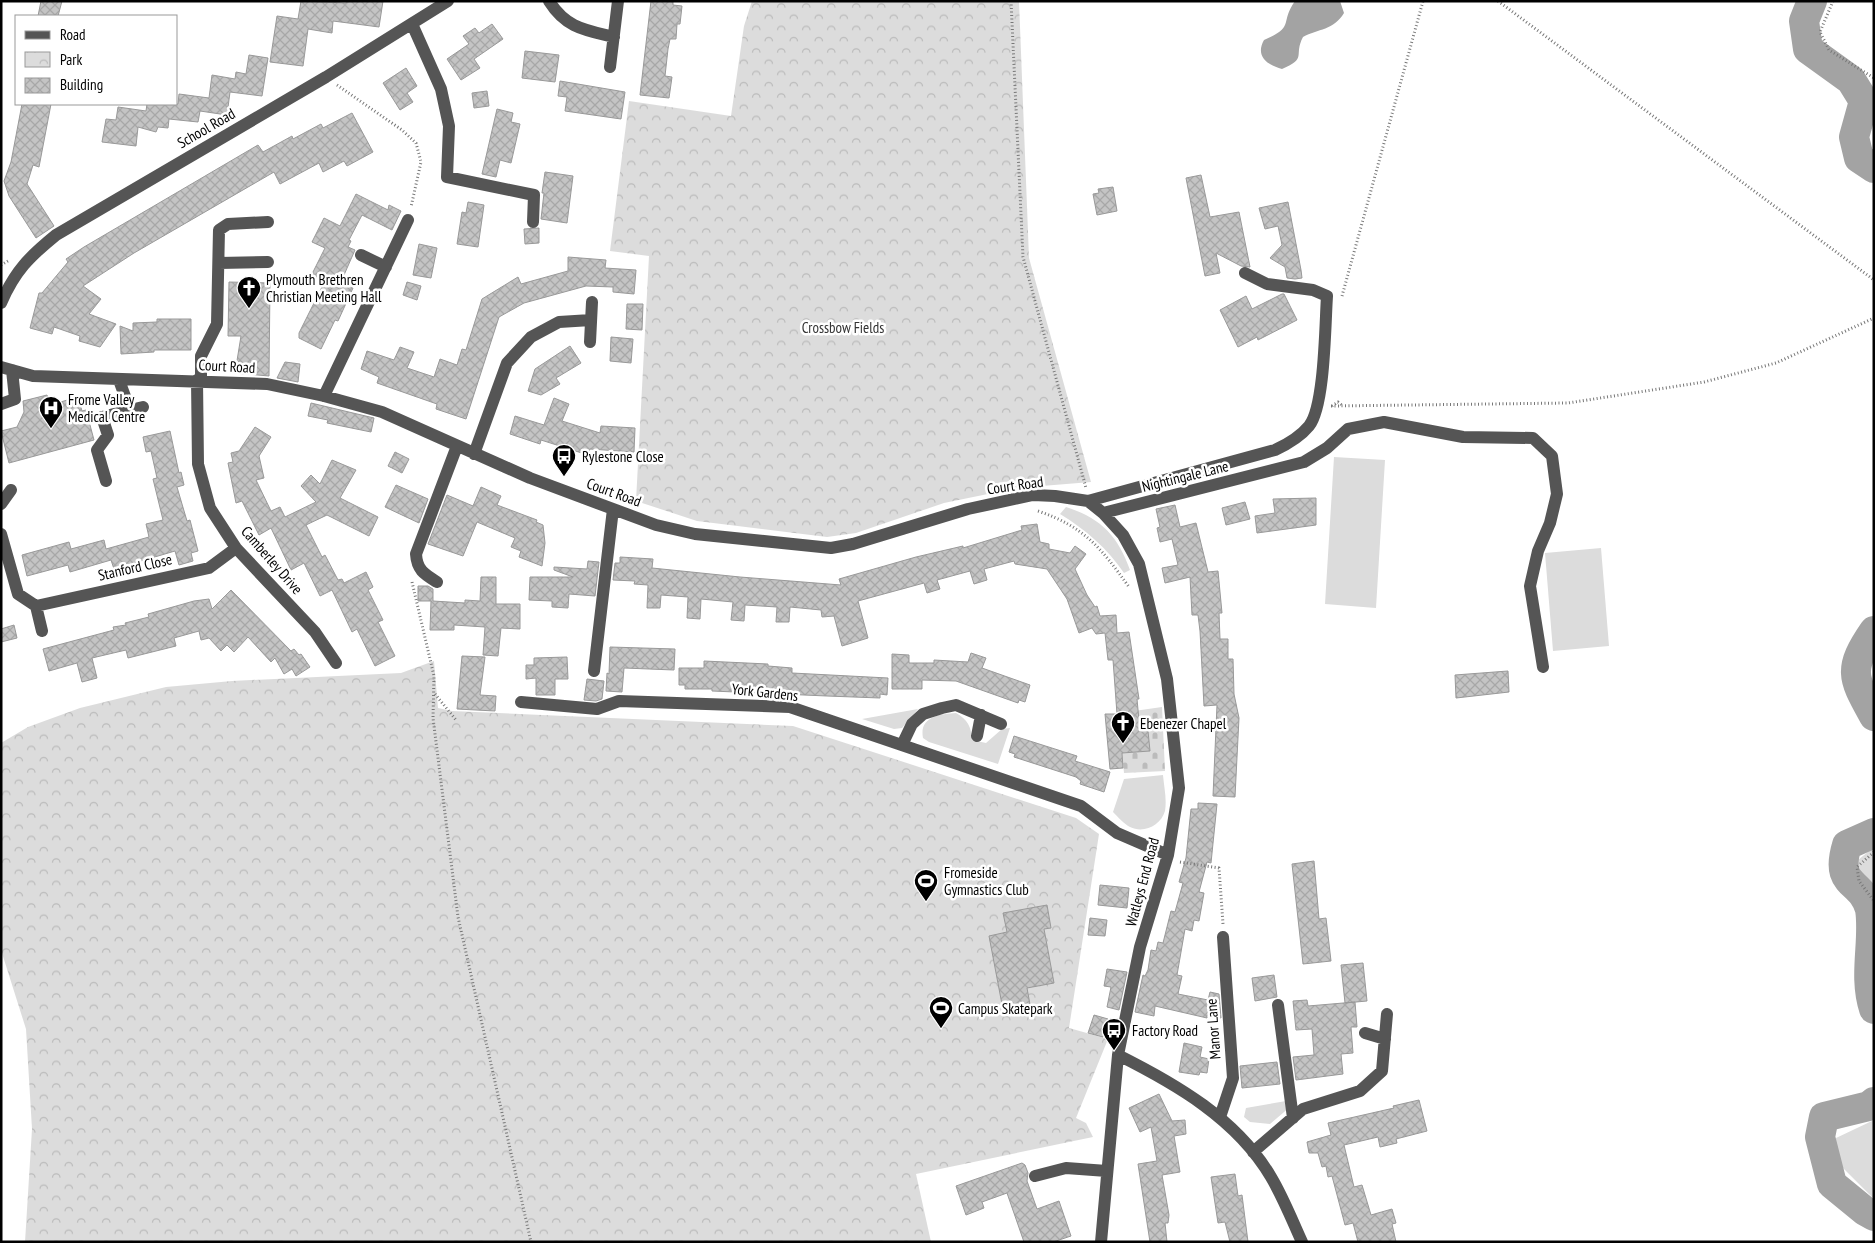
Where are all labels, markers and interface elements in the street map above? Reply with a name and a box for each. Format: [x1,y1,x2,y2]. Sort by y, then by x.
legend [15,15,178,105]
text: Road [60,25,86,44]
text: Park [60,50,82,69]
text: Building [60,75,103,94]
street label: School Road [174,104,238,152]
place label: Plymouth Brethren Christian Meeting Hall [266,270,382,306]
church icon: Plymouth Brethren Christian Meeting Hall [236,275,262,309]
park label: Crossbow Fields [802,318,884,337]
street label: Court Road [198,355,256,377]
place label: Frome Valley Medical Centre [68,390,145,426]
hospital icon: Frome Valley Medical Centre [38,395,64,429]
bus stop icon: Rylestone Close [551,443,577,477]
place label: Rylestone Close [582,447,664,466]
street label: Nightingale Lane [1140,456,1230,496]
street label: Court Road [986,472,1044,498]
street label: Court Road [584,473,644,511]
street label: Camberley Drive [237,522,307,598]
street label: Stanford Close [96,549,174,585]
street label: York Gardens [731,679,799,705]
church icon: Ebenezer Chapel [1110,710,1136,744]
place label: Ebenezer Chapel [1140,714,1227,733]
street label: Watleys End Road [1121,835,1163,929]
place label: Fromeside Gymnastics Club [944,863,1029,899]
sports icon: Fromeside Gymnastics Club [913,868,939,902]
sports icon: Campus Skatepark [928,995,954,1029]
street label: Manor Lane [1201,998,1225,1060]
place label: Campus Skatepark [958,999,1053,1018]
bus stop icon: Factory Road [1101,1017,1127,1051]
place label: Factory Road [1132,1021,1198,1040]

